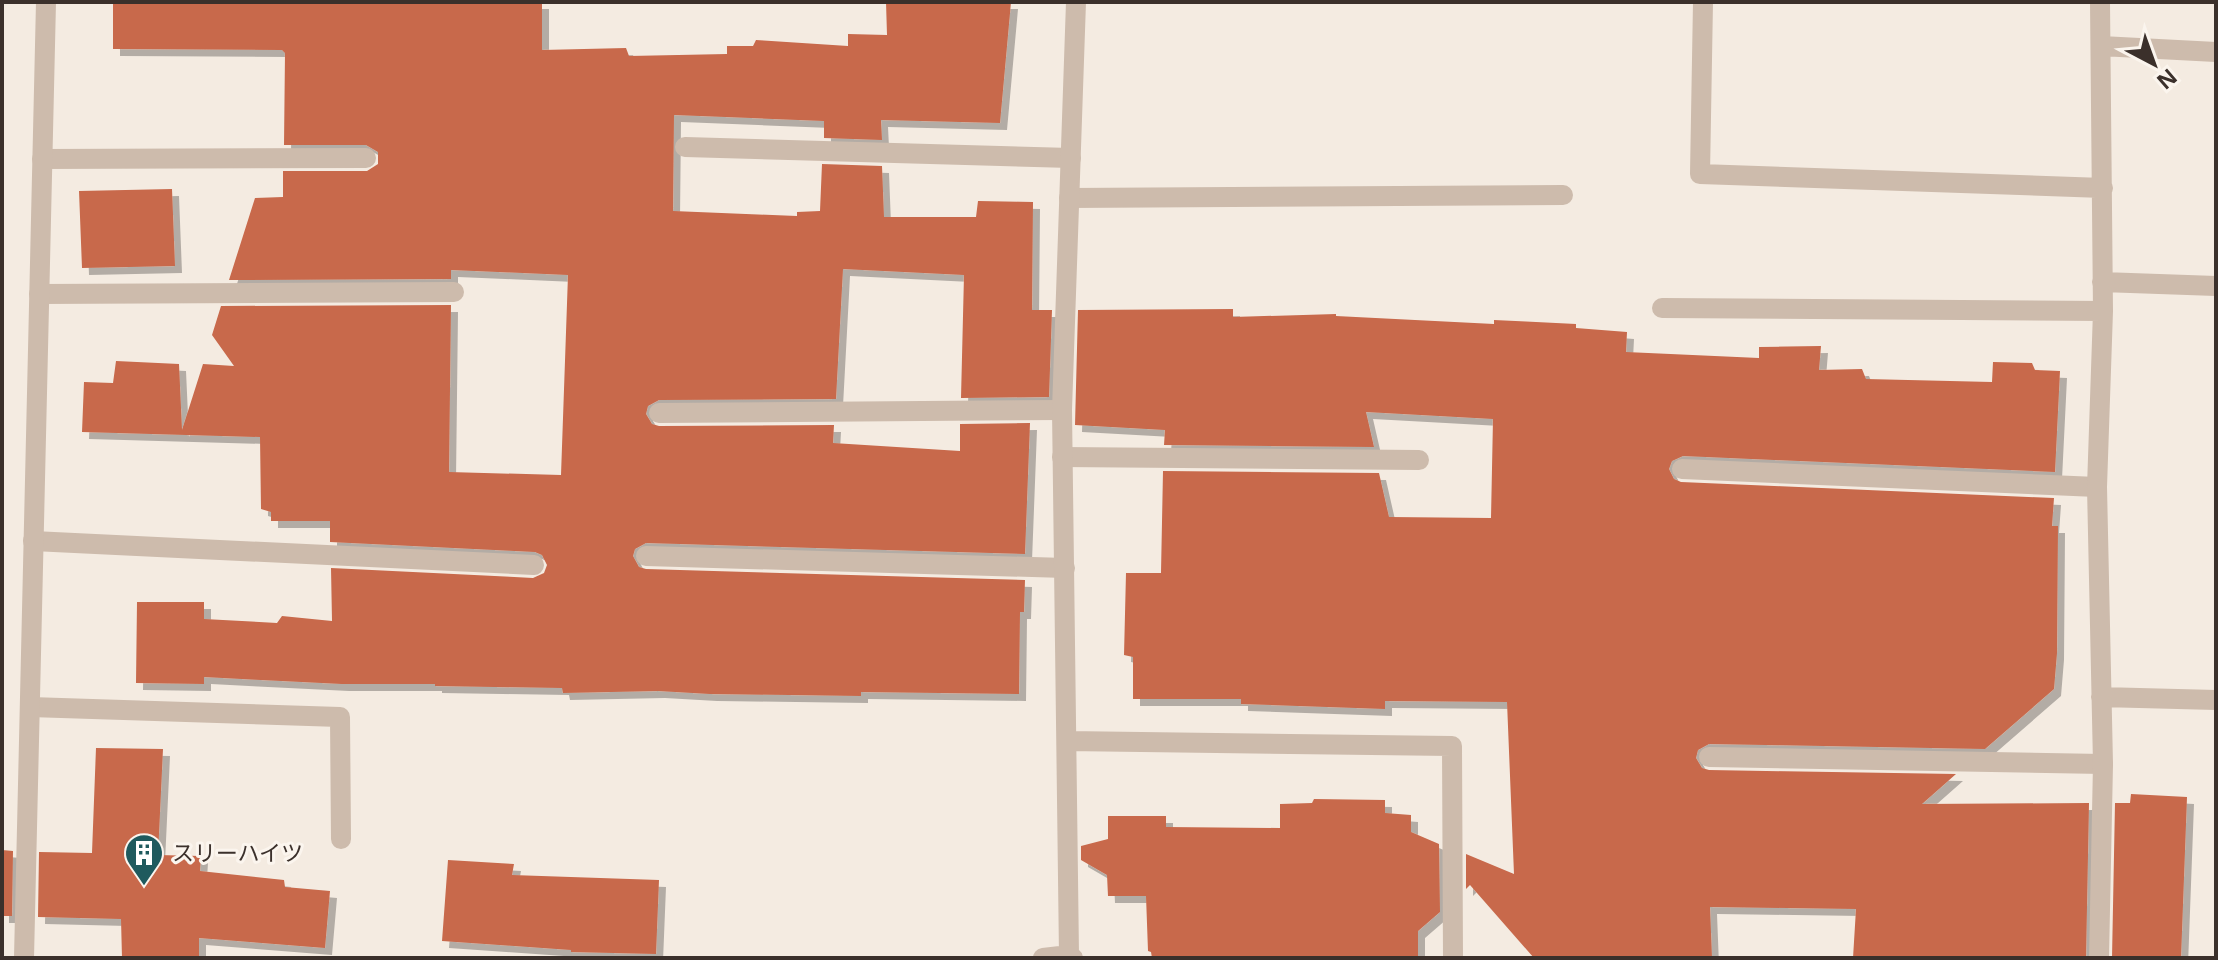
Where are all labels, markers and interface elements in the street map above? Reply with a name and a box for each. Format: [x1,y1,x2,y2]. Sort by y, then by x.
north arrow [2114,24,2194,104]
text: N [2151,63,2184,97]
building icon: スリーハイツ [123,832,165,887]
place label: スリーハイツ [172,837,303,867]

